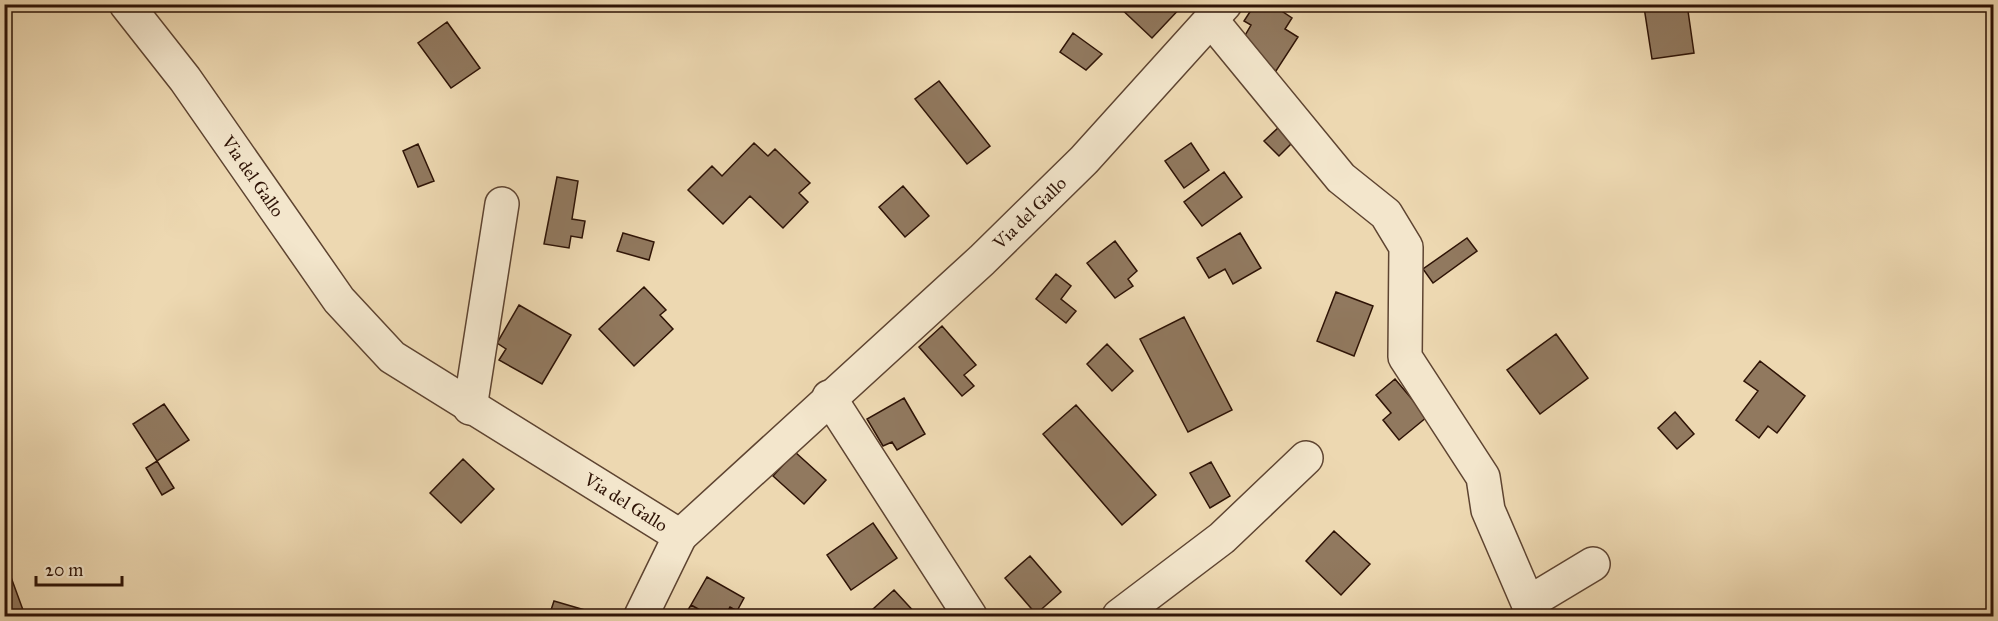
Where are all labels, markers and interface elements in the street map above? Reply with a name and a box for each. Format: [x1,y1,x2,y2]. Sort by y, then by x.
street label: Via del Gallo [216,131,289,221]
street label: Via del Gallo [988,172,1071,254]
street label: Via del Gallo [579,468,672,537]
scale bar [36,549,122,587]
text: 20 m [45,559,83,581]

